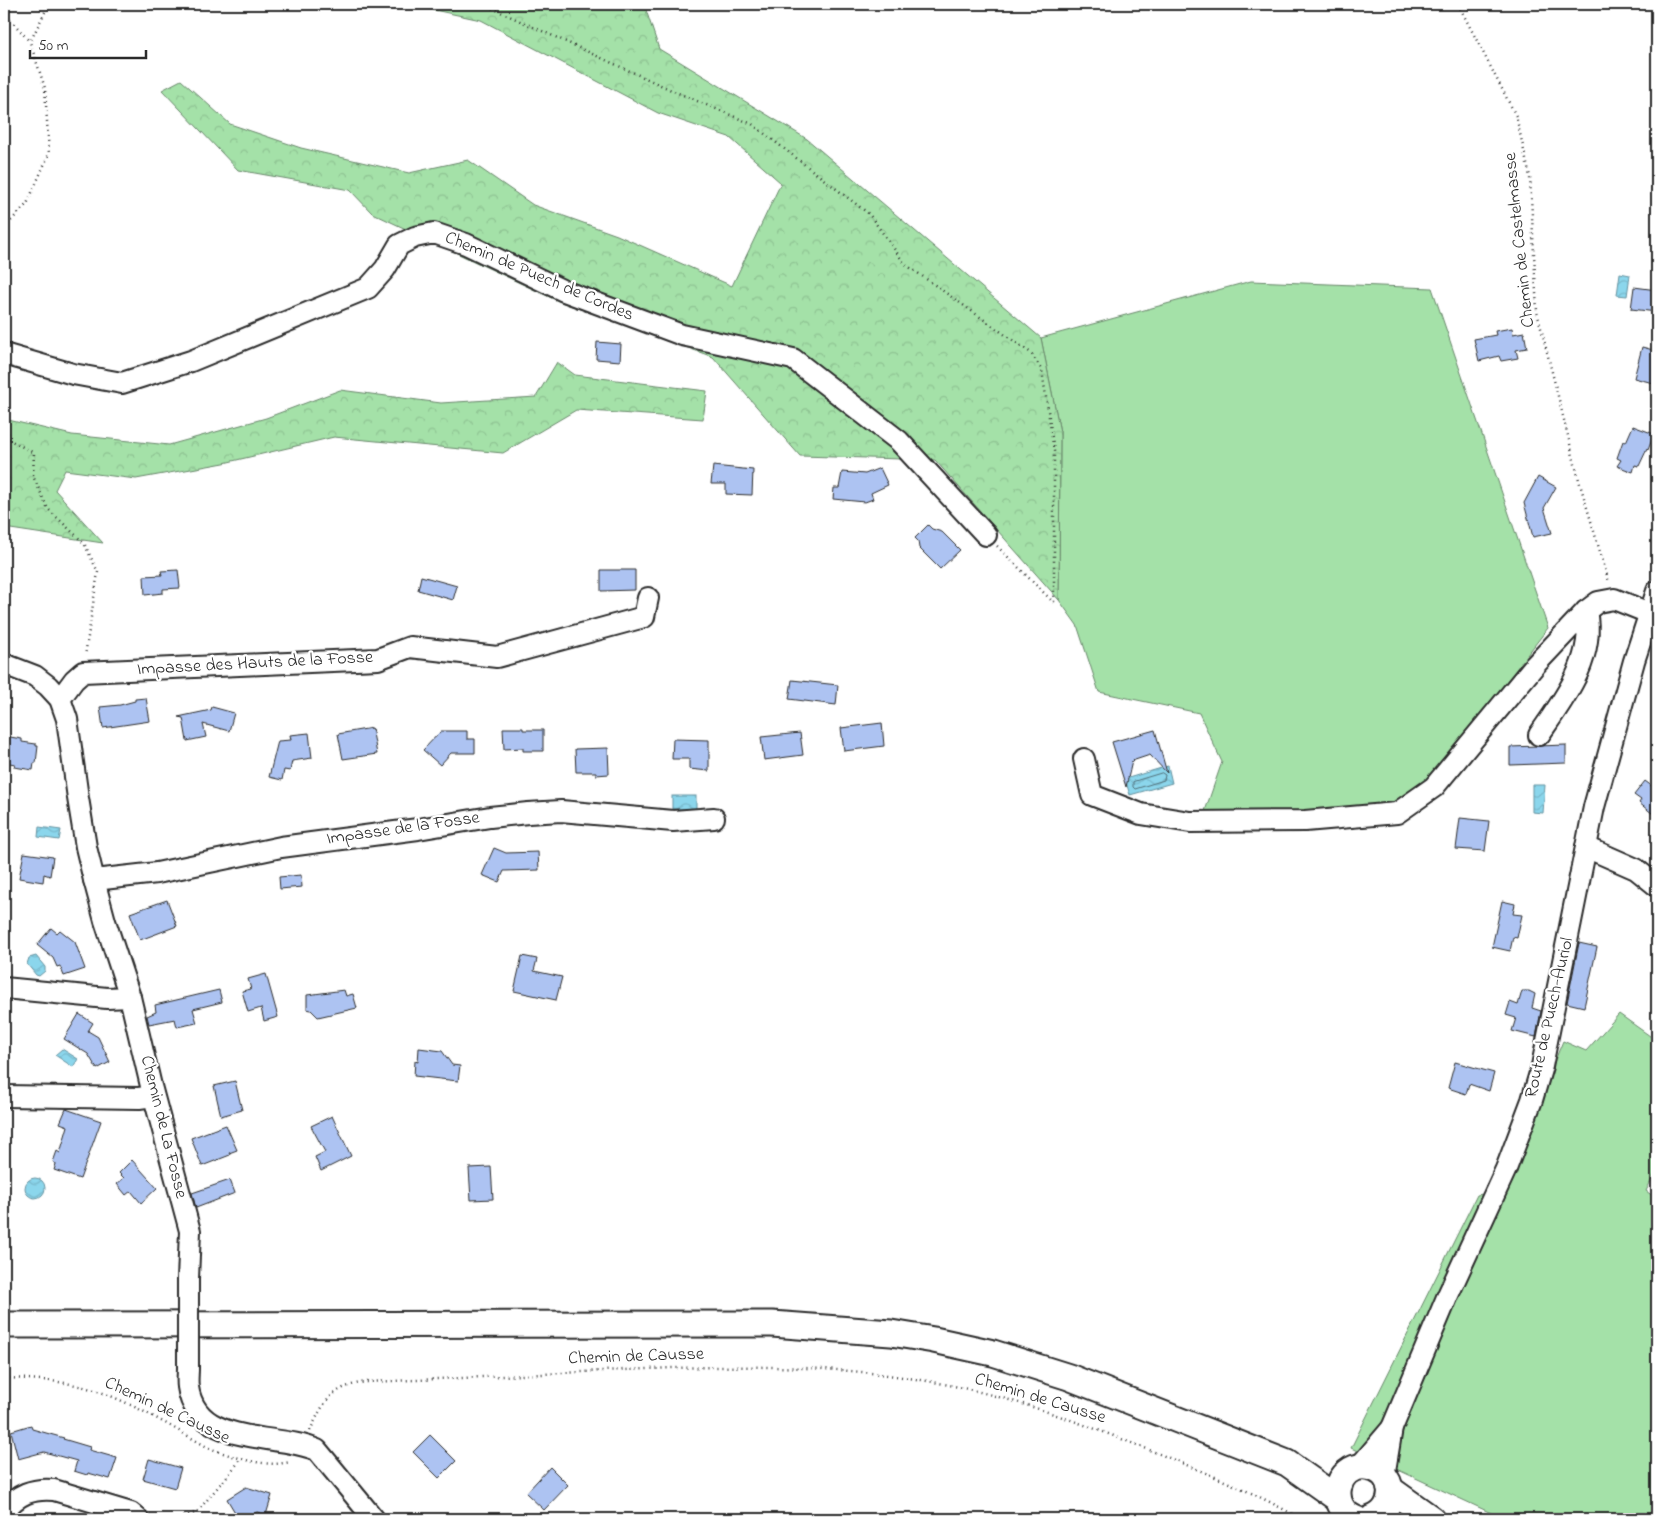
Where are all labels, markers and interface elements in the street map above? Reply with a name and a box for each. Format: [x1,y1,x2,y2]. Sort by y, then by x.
scale bar [30,28,146,60]
text: 50 m [38,35,69,57]
street label: Chemin de Castelmasse [1498,150,1542,329]
street label: Chemin de Puech de Cordes [440,225,638,329]
street label: Impasse des Hauts de la Fosse [136,645,375,683]
street label: Impasse de la Fosse [325,805,482,853]
street label: Route de Puech-Auriol [1519,935,1581,1101]
street label: Chemin de La Fosse [133,1053,194,1202]
street label: Chemin de Causse [568,1342,705,1372]
street label: Chemin de Causse [971,1367,1110,1432]
street label: Chemin de Causse [100,1370,235,1452]

